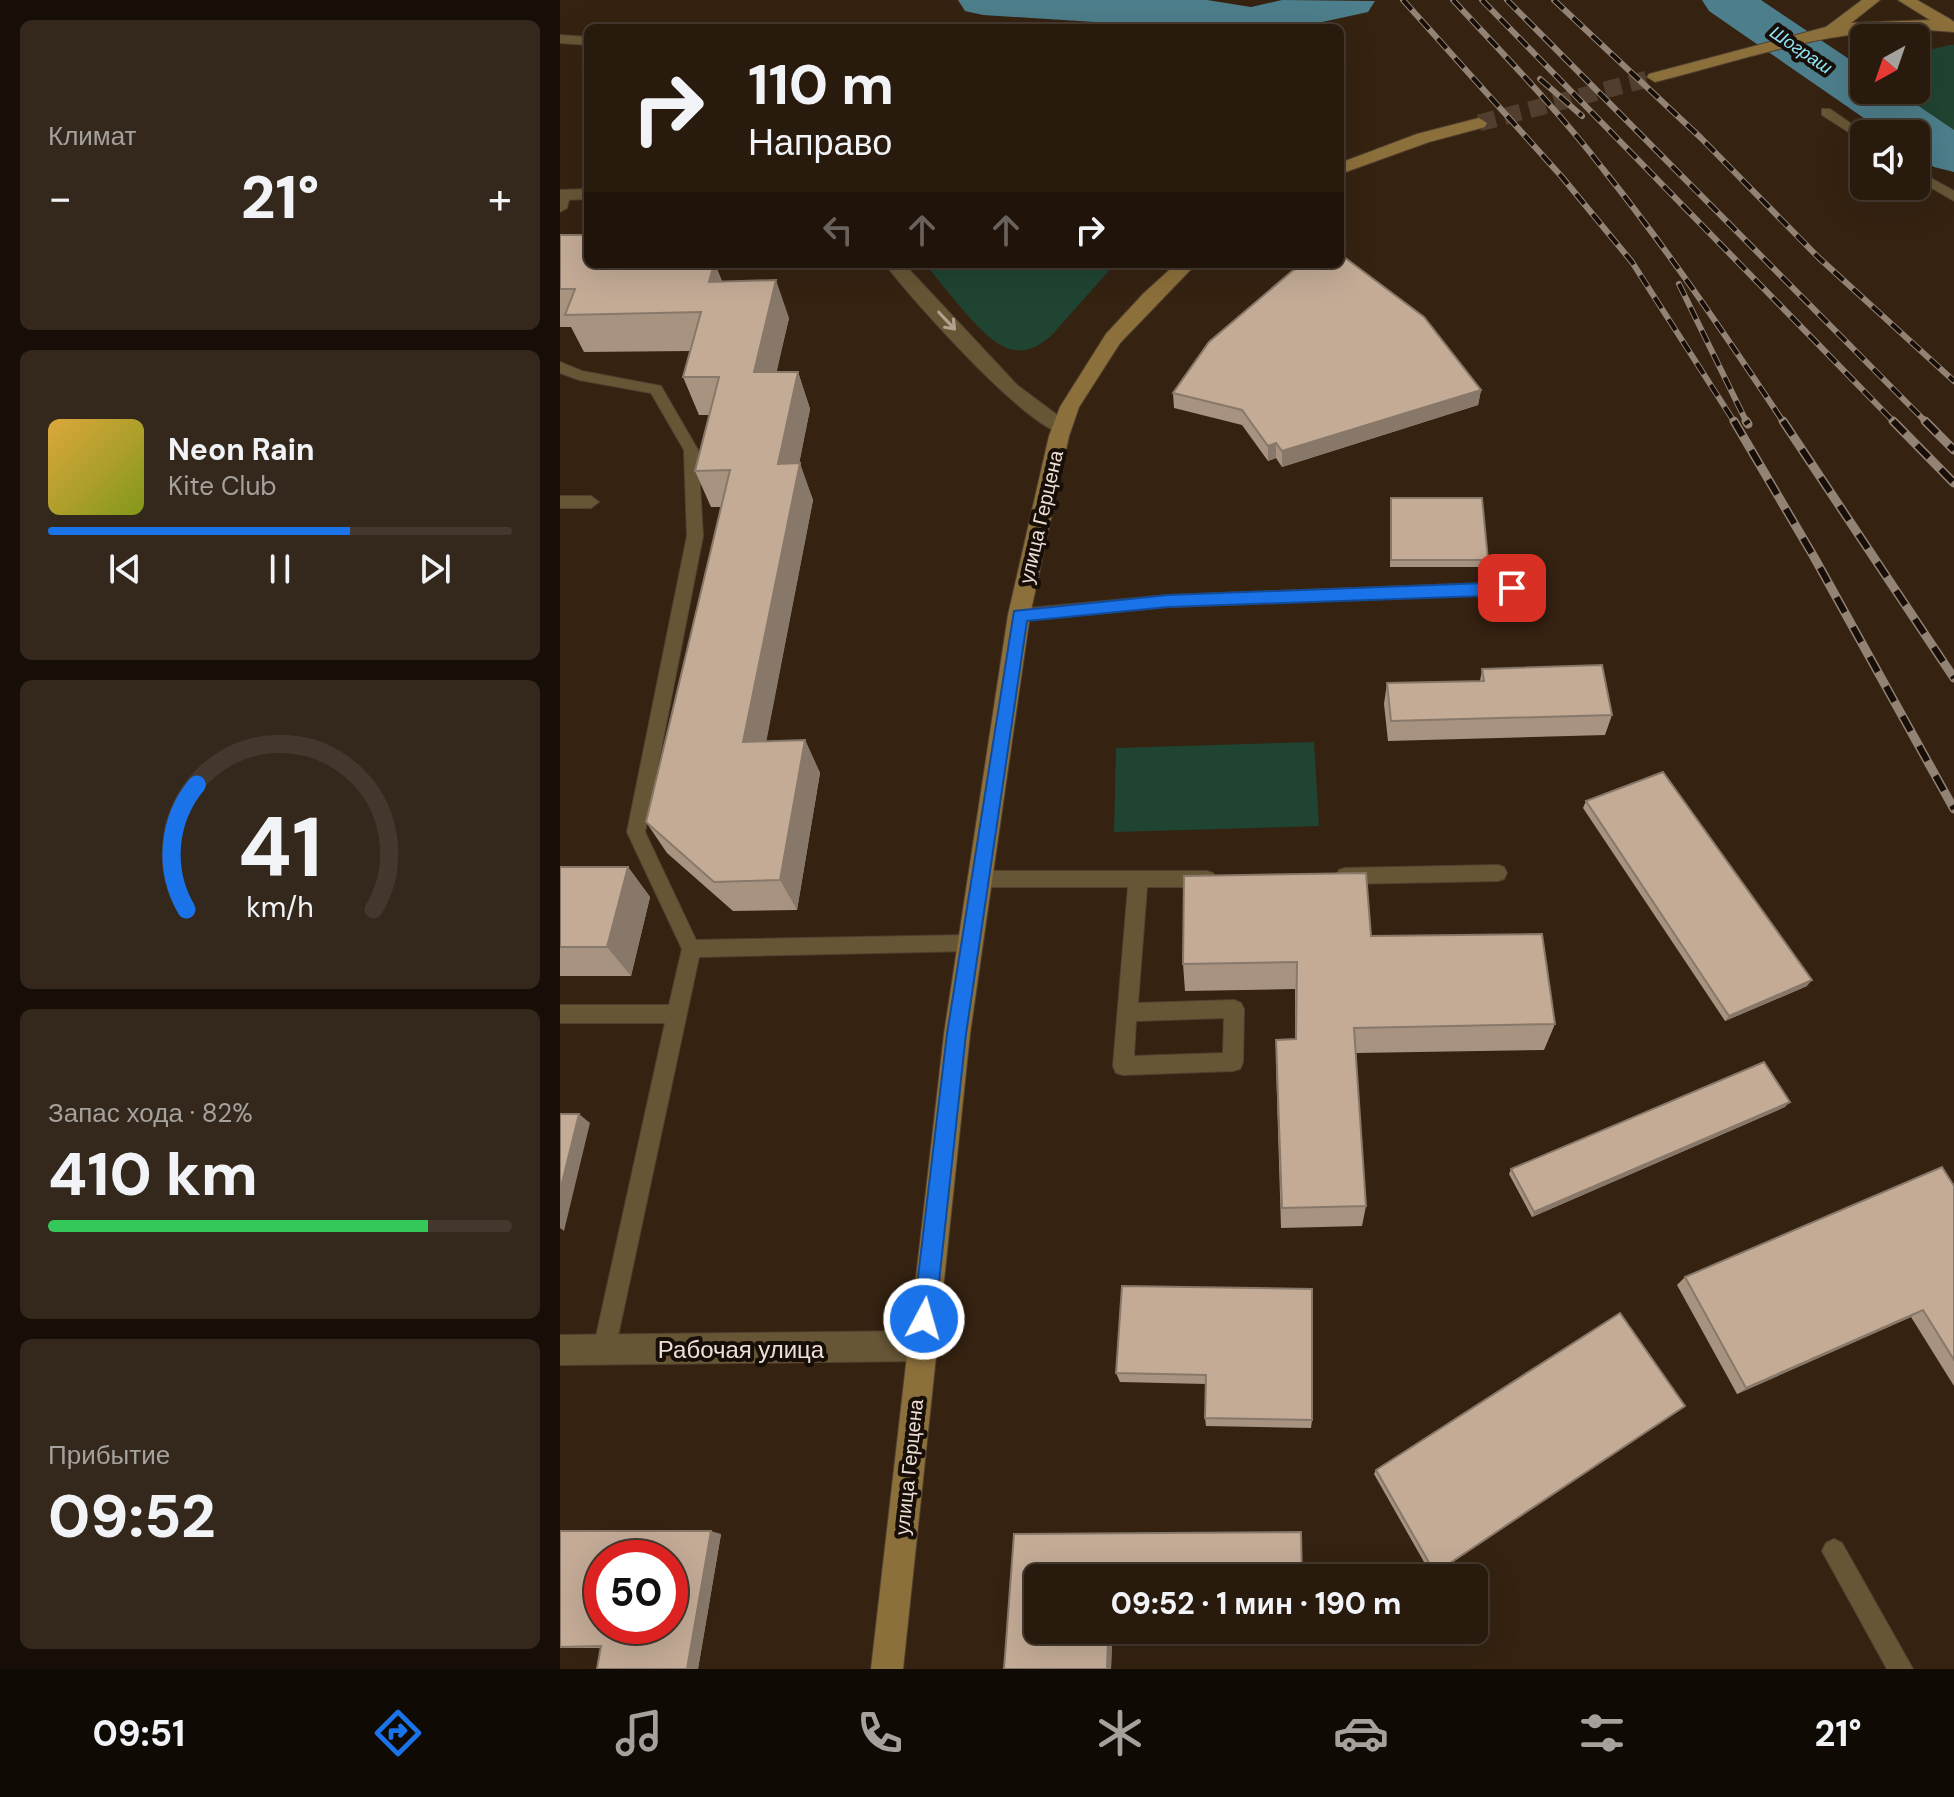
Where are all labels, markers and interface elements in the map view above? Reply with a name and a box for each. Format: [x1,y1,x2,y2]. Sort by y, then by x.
water label: Шограш [1765,20,1837,80]
north arrow [1850,24,1930,104]
map controls [1850,24,1930,200]
text: 110 m [748,48,894,121]
icon: right [616,56,720,160]
text: Климат [48,119,137,153]
text: Направо [748,119,892,166]
button: sound [1850,120,1930,200]
text: 21° [241,158,319,237]
text: − [48,169,72,227]
text: + [488,169,512,227]
icon: left [816,208,860,252]
icon: ahead [900,208,944,252]
icon: ahead [984,208,1028,252]
icon: right [1068,208,1112,252]
one-way arrow [938,311,956,331]
text: Neon Rain [168,430,314,469]
street label: улица Герцена [1013,447,1069,586]
text: Kite Club [168,469,277,503]
icon: previous [103,547,147,591]
icon: pause [258,547,302,591]
icon: next [413,547,457,591]
pin [1478,554,1546,622]
icon: arrive [1490,566,1534,610]
text: 41 [238,793,322,902]
text: km/h [246,890,314,927]
text: Запас хода · 82% [48,1096,253,1130]
text: 410 km [48,1135,258,1214]
position arrow [882,1277,966,1361]
street label: Рабочая улица [658,1334,825,1365]
street label: улица Герцена [889,1397,929,1536]
text: Прибытие [48,1438,170,1472]
text: 09:52 [48,1477,216,1556]
speed limit sign: 50 [584,1540,688,1644]
text: 09:52 · 1 мин · 190 m [1111,1584,1401,1623]
icon: directions [370,1705,426,1761]
icon: music [611,1705,667,1761]
icon: phone [852,1705,908,1761]
icon: climate [1092,1705,1148,1761]
icon: car [1333,1705,1389,1761]
icon: filters [1574,1705,1630,1761]
text: 09:51 [92,1710,185,1757]
text: 21° [1815,1710,1862,1757]

